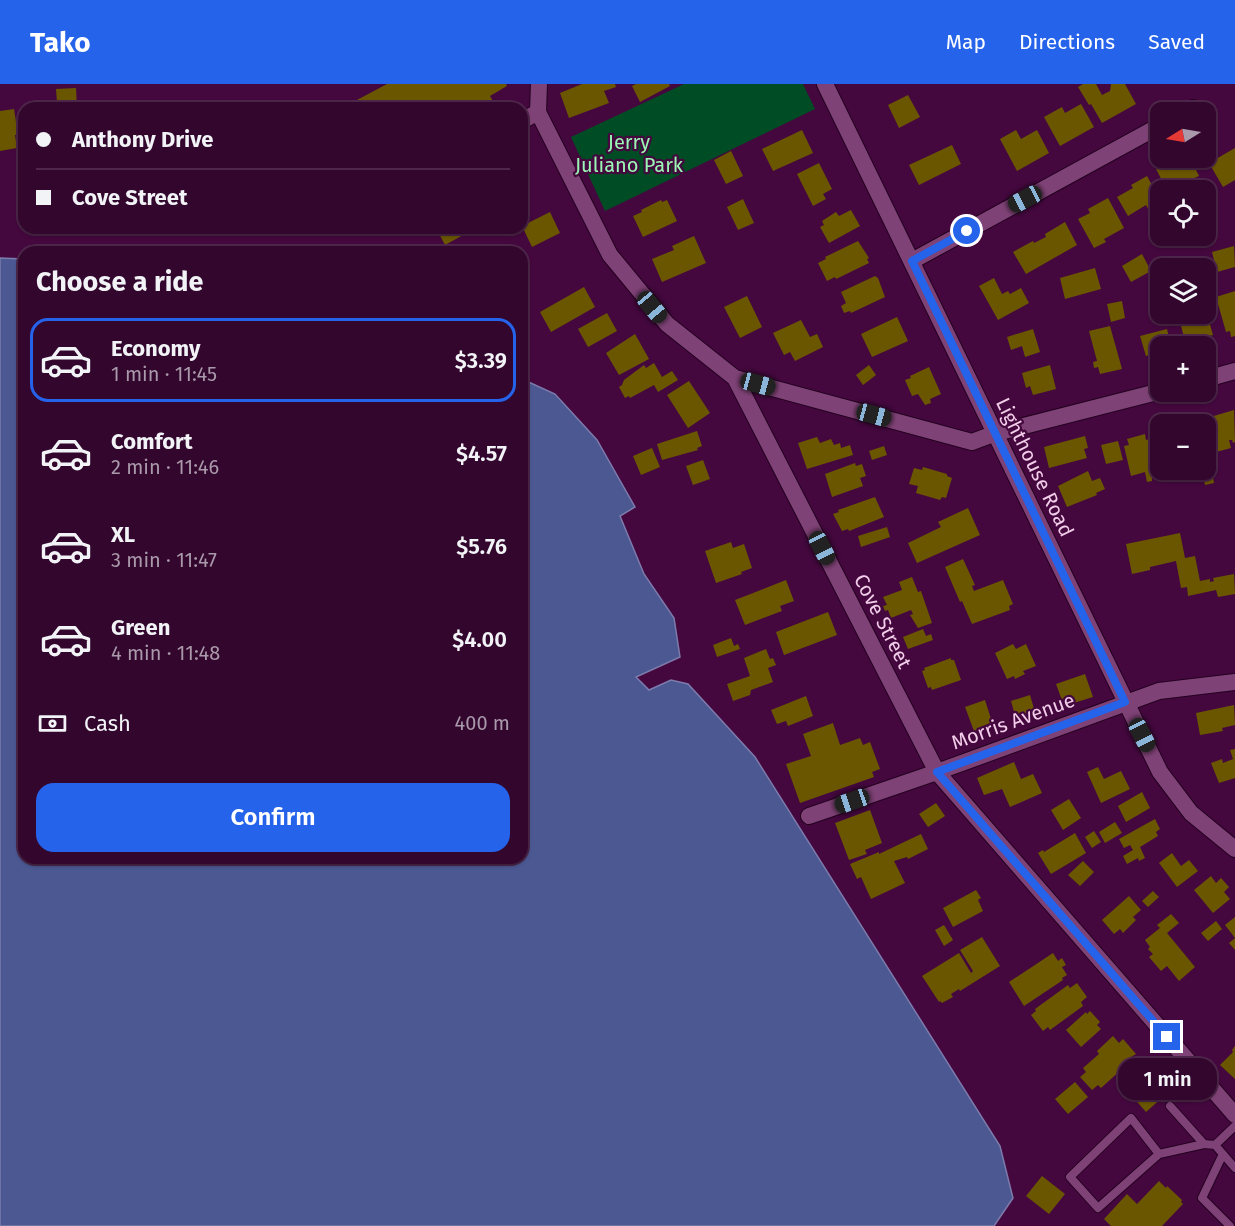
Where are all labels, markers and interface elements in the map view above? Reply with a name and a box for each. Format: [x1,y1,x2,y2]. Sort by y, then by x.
text: Tako [30,26,91,59]
text: Map [946,29,986,55]
text: Directions [1019,29,1115,55]
text: Saved [1148,29,1205,55]
north arrow [1150,102,1216,168]
map controls [1150,102,1216,480]
text: Anthony Drive [72,126,213,153]
park label: Jerry Juliano Park [575,130,684,177]
button: locate [1150,180,1216,246]
car [1005,183,1045,215]
text: Cove Street [72,184,187,211]
route start [953,217,980,244]
button: layers [1150,258,1216,324]
text: Choose a ride [36,266,203,298]
car [634,287,670,327]
icon: car [39,333,93,387]
text: Economy [111,335,200,362]
button: + [1150,336,1216,402]
text: $3.39 [455,347,507,374]
text: 1 min · 11:45 [111,362,217,386]
car [738,371,778,397]
street label: Lighthouse Road [991,394,1079,540]
car [854,402,894,428]
button: − [1150,414,1216,480]
icon: car [39,426,93,480]
text: Comfort [111,428,192,455]
text: $4.57 [456,440,507,467]
text: 2 min · 11:46 [111,455,219,479]
icon: car [39,519,93,573]
text: XL [111,521,135,548]
car [806,528,838,568]
text: $5.76 [456,533,507,560]
text: 3 min · 11:47 [111,548,217,572]
street label: Cove Street [849,570,917,673]
icon: car [39,612,93,666]
text: Green [111,614,170,641]
text: $4.00 [452,626,507,653]
text: 4 min · 11:48 [111,641,220,665]
street label: Morris Avenue [948,688,1078,754]
icon: cash [36,707,69,740]
text: Cash [84,710,131,737]
text: 400 m [455,711,510,735]
car [1126,715,1158,755]
button: Confirm [36,783,510,852]
car [832,787,872,815]
route end [1153,1023,1180,1050]
callout: 1 min [1118,1058,1216,1100]
text: 1 min [1143,1067,1192,1091]

